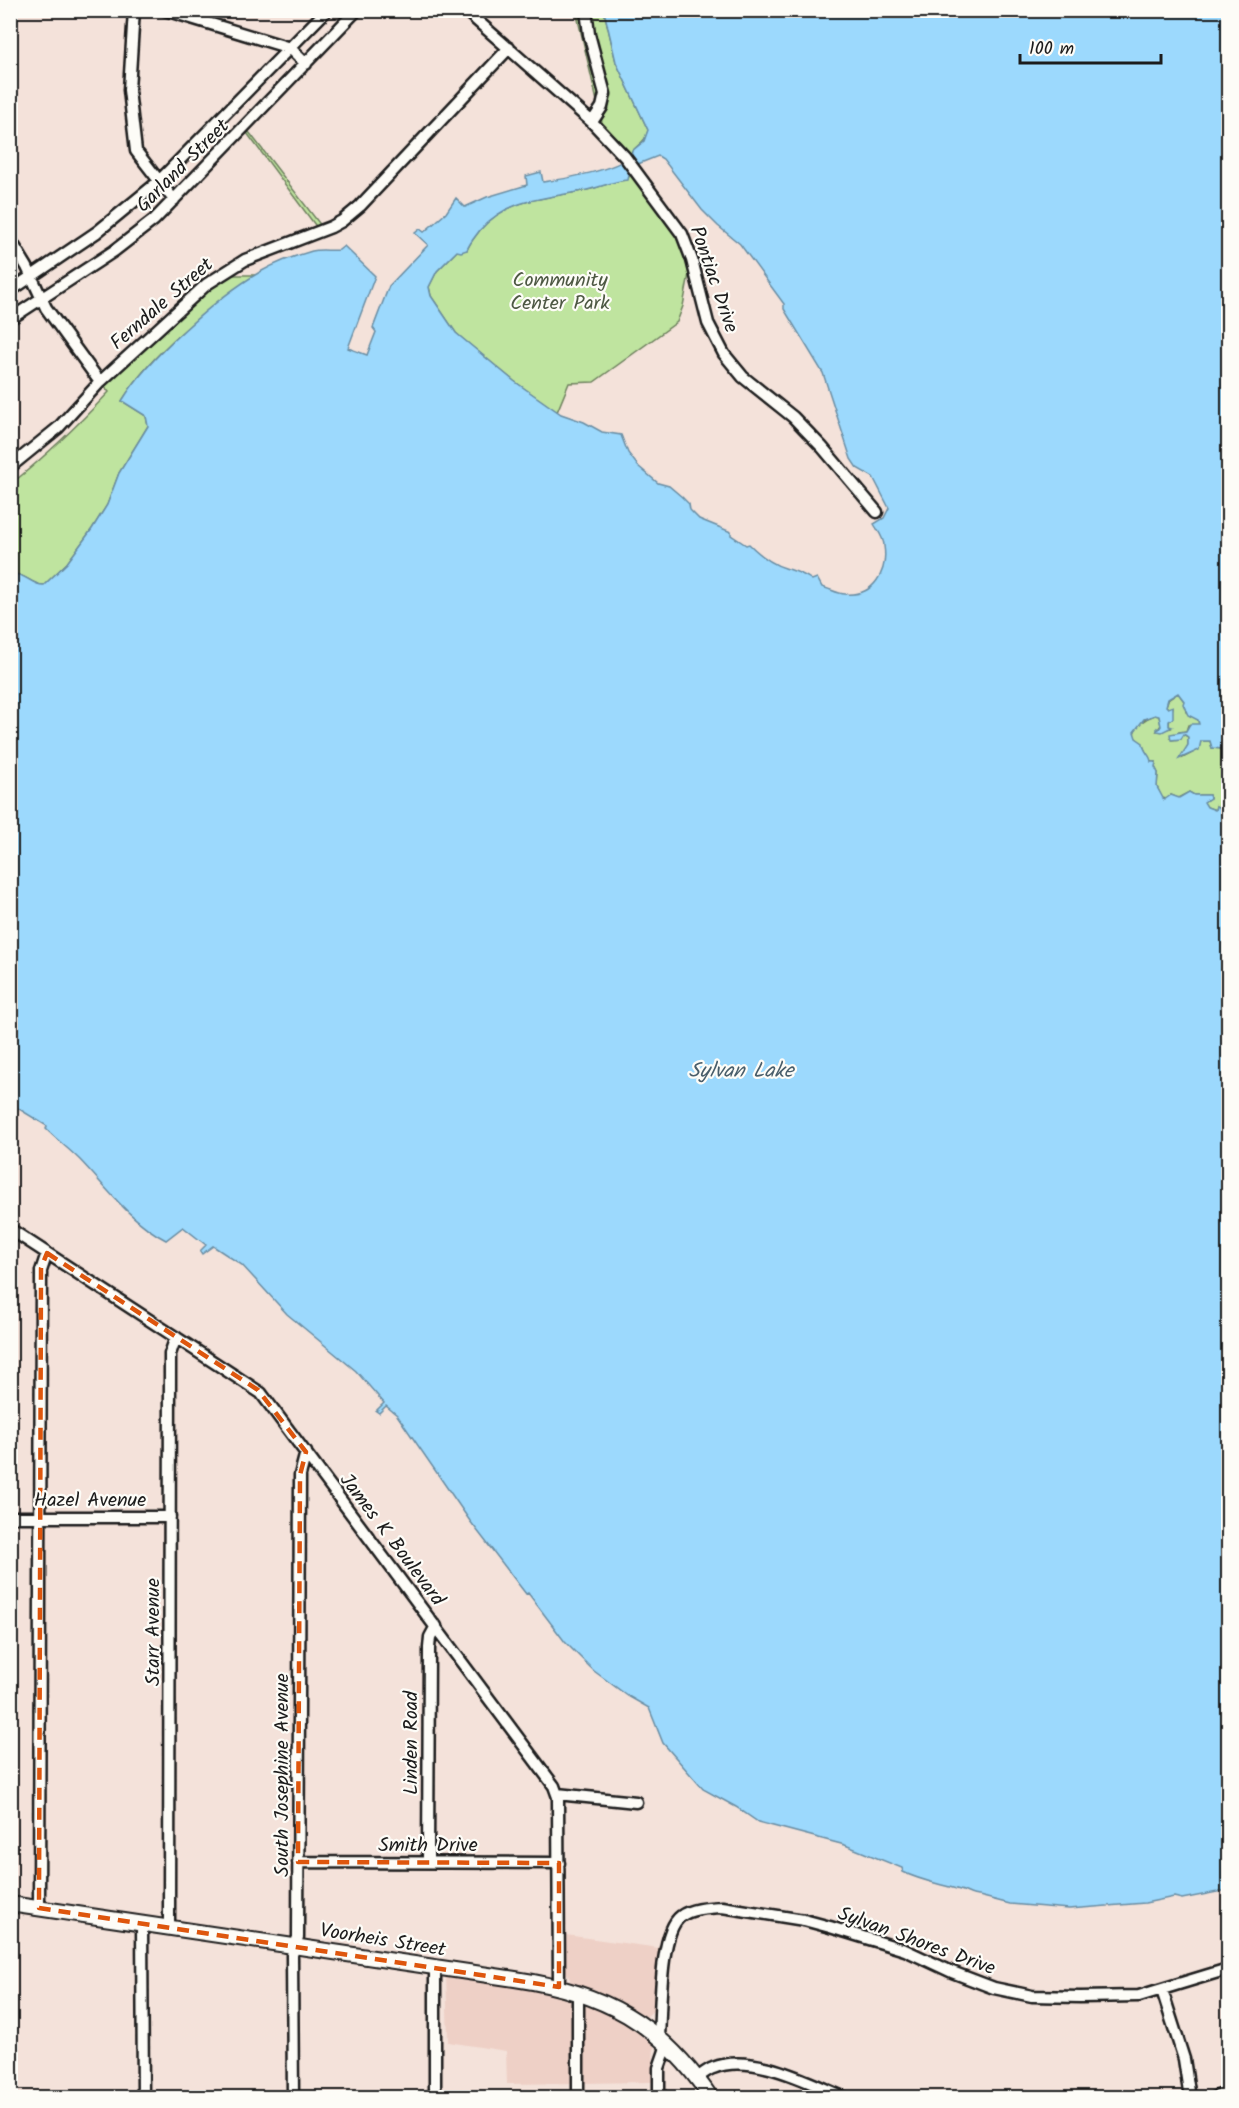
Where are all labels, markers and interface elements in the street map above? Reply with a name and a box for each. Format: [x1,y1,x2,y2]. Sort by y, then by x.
scale bar [1020,27,1161,65]
text: 100 m [1029,35,1074,64]
street label: Garland Street [129,112,238,221]
street label: Pontiac Drive [680,222,746,337]
street label: Ferndale Street [103,250,222,359]
park label: Community Center Park [510,265,610,320]
water label: Sylvan Lake [688,1055,796,1088]
street label: James K Boulevard [331,1467,453,1614]
street label: Hazel Avenue [34,1485,146,1517]
street label: Starr Avenue [138,1578,170,1686]
street label: South Josephine Avenue [267,1673,299,1877]
street label: Linden Road [396,1690,428,1795]
street label: Smith Drive [378,1830,478,1862]
street label: Sylvan Shores Drive [833,1899,1000,1985]
street label: Voorheis Street [317,1915,448,1967]

